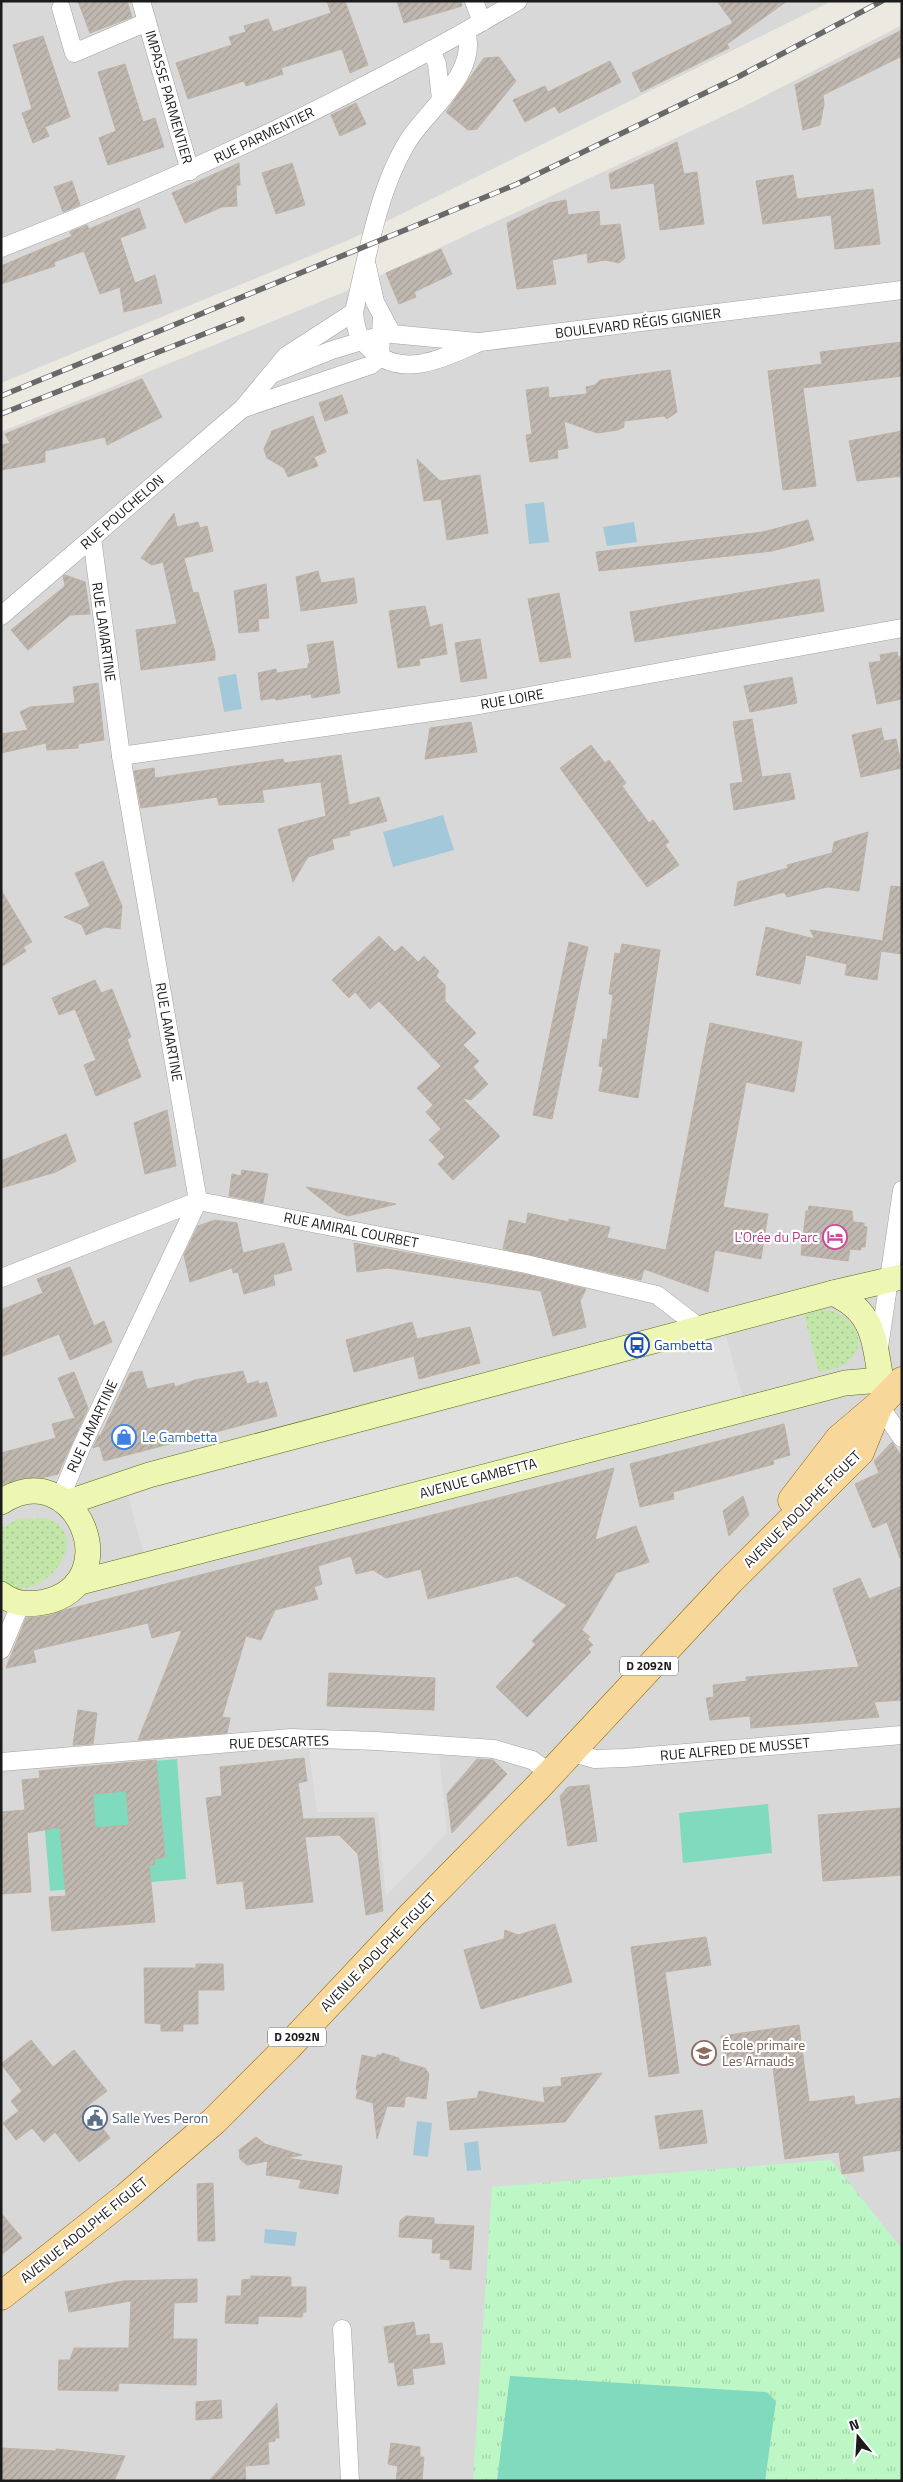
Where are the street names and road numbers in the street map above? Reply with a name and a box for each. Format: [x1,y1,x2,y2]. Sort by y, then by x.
street label: IMPASSE PARMENTIER [140,27,199,166]
street label: RUE PARMENTIER [210,101,318,168]
street label: BOULEVARD RÉGIS GIGNIER [554,302,722,343]
street label: RUE POUCHELON [75,469,168,554]
street label: RUE LAMARTINE [87,581,122,683]
street label: RUE LOIRE [479,683,545,714]
street label: RUE LAMARTINE [150,981,189,1083]
street label: RUE AMIRAL COURBET [282,1206,421,1253]
street label: RUE LAMARTINE [61,1376,122,1476]
street label: AVENUE ADOLPHE FIGUET [738,1445,866,1572]
street label: AVENUE GAMBETTA [417,1452,539,1503]
road number: D 2092N [620,1656,678,1675]
street label: RUE DESCARTES [229,1729,329,1754]
street label: RUE ALFRED DE MUSSET [659,1731,811,1766]
street label: AVENUE ADOLPHE FIGUET [315,1887,441,2016]
road number: D 2092N [268,2028,326,2046]
street label: AVENUE ADOLPHE FIGUET [15,2171,152,2288]

